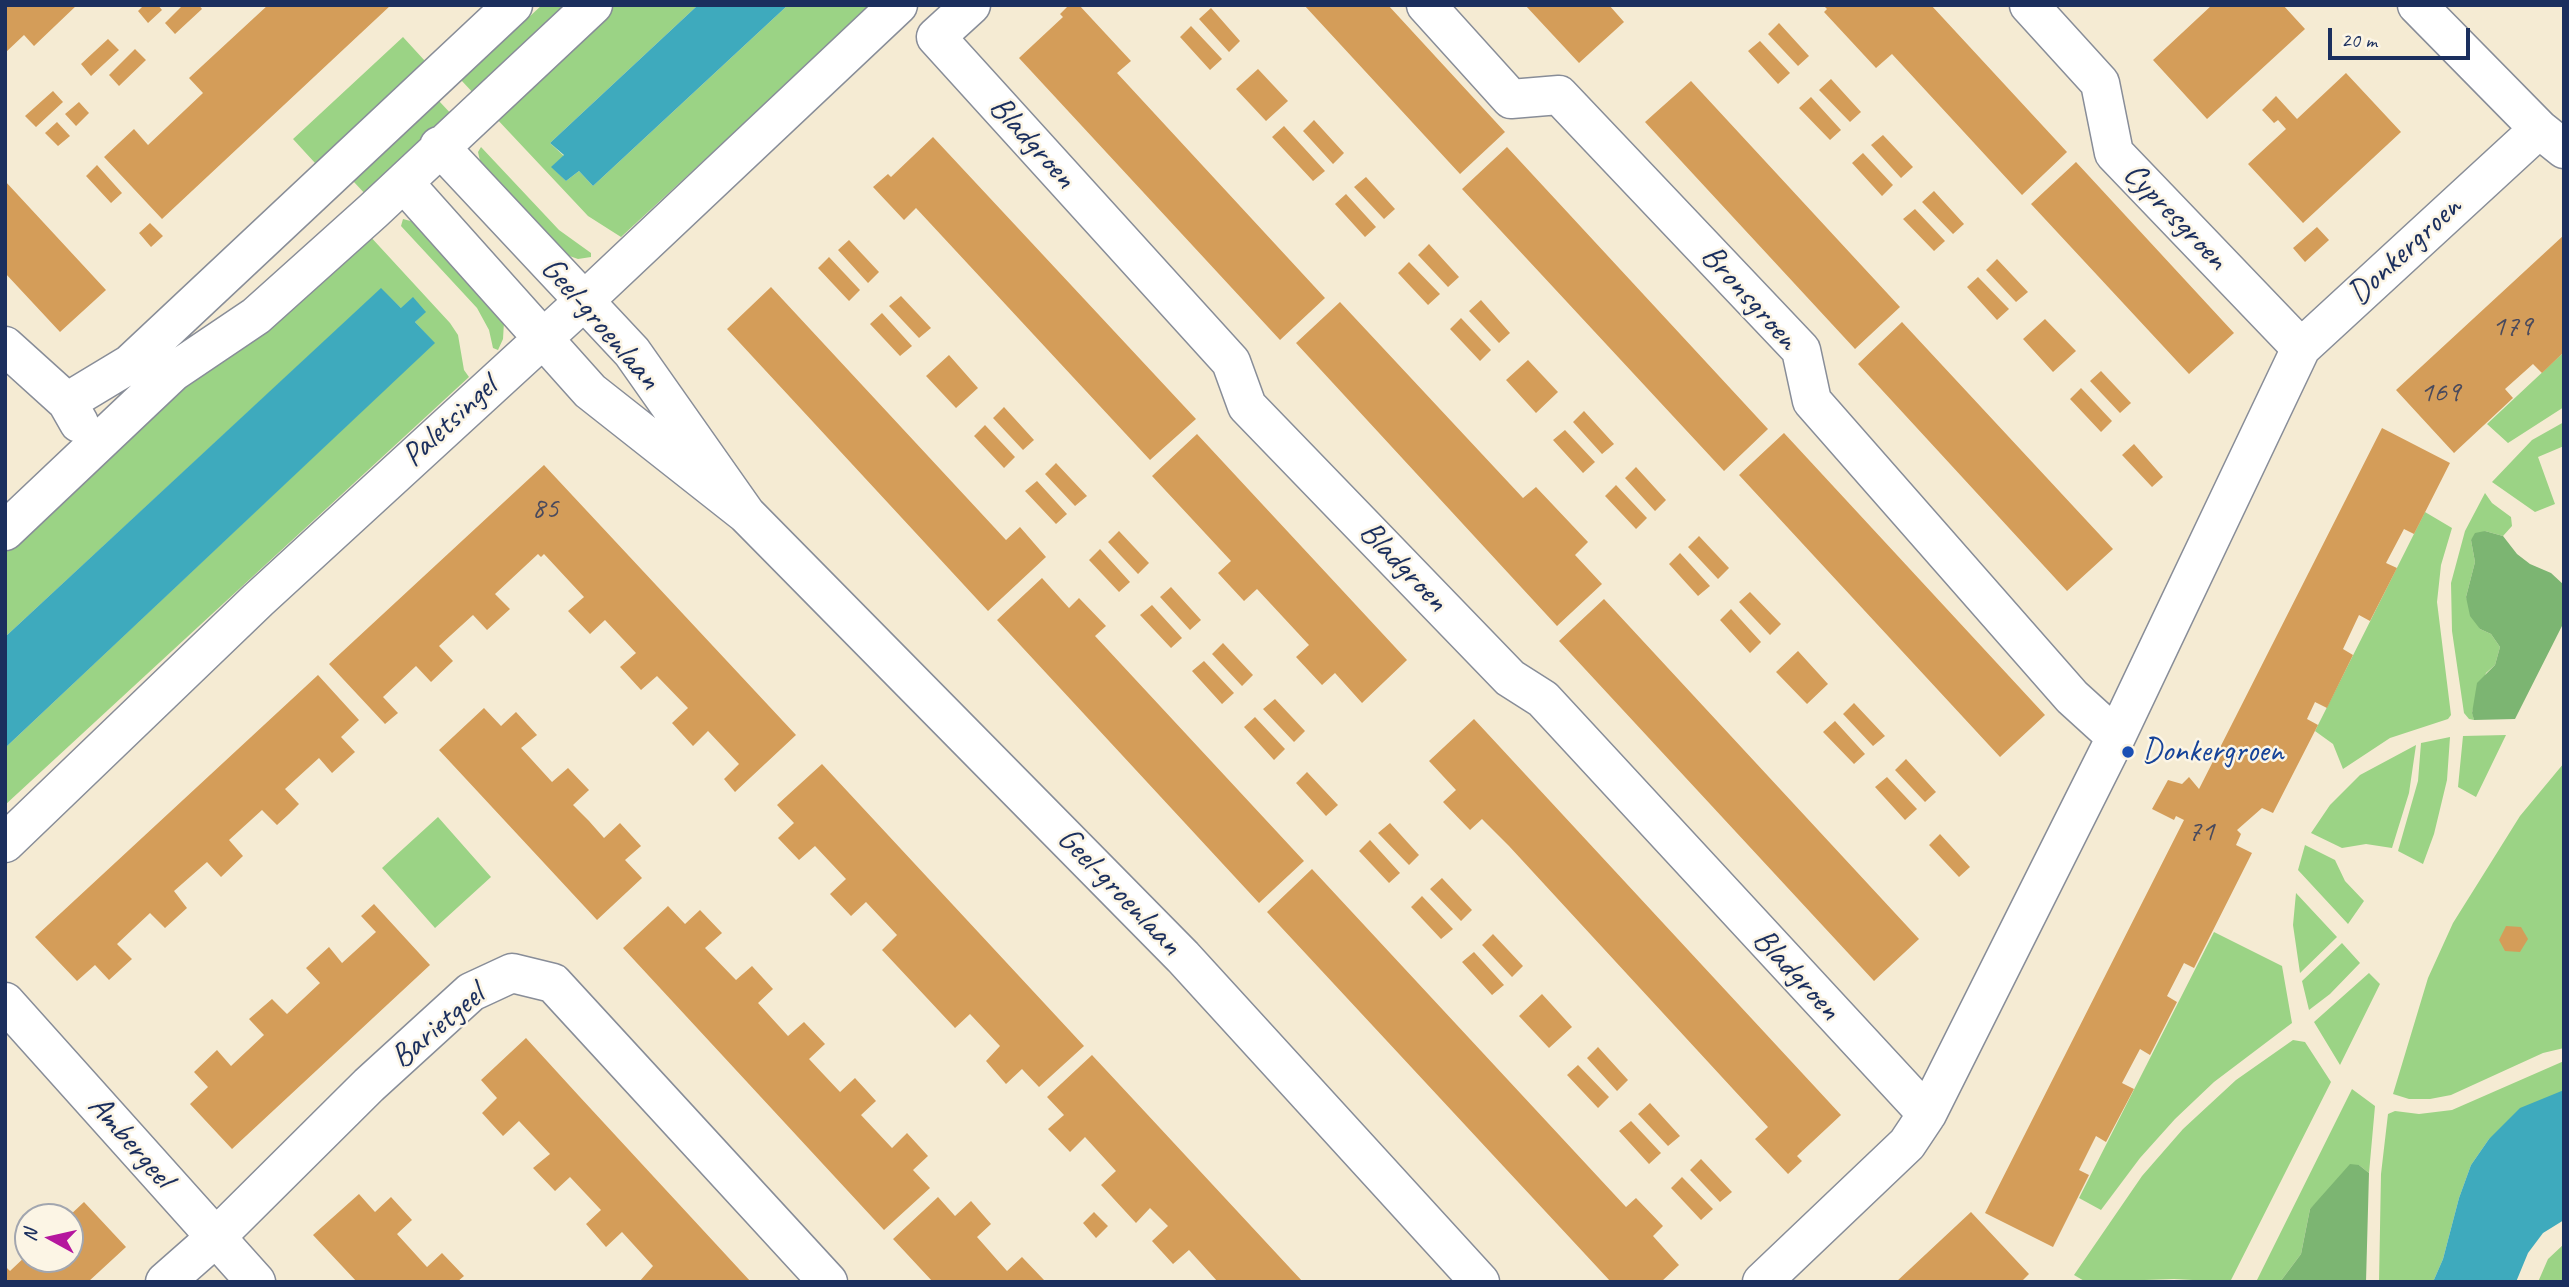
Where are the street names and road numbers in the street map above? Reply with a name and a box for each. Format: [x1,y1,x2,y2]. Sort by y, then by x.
street label: Bladgroen [980,88,1084,198]
street label: Cypresgroen [2114,155,2236,279]
street label: Donkergroen [2340,188,2470,314]
street label: Bronsgroen [1692,237,1806,359]
street label: Geel-groenlaan [532,249,668,399]
street label: Paletsingel [394,368,506,476]
street label: Bladgroen [1350,513,1456,621]
street label: Geel-groenlaan [1048,820,1190,964]
street label: Bladgroen [1744,921,1848,1029]
street label: Barietgeel [383,976,493,1078]
street label: Ambergeel [79,1087,181,1197]

